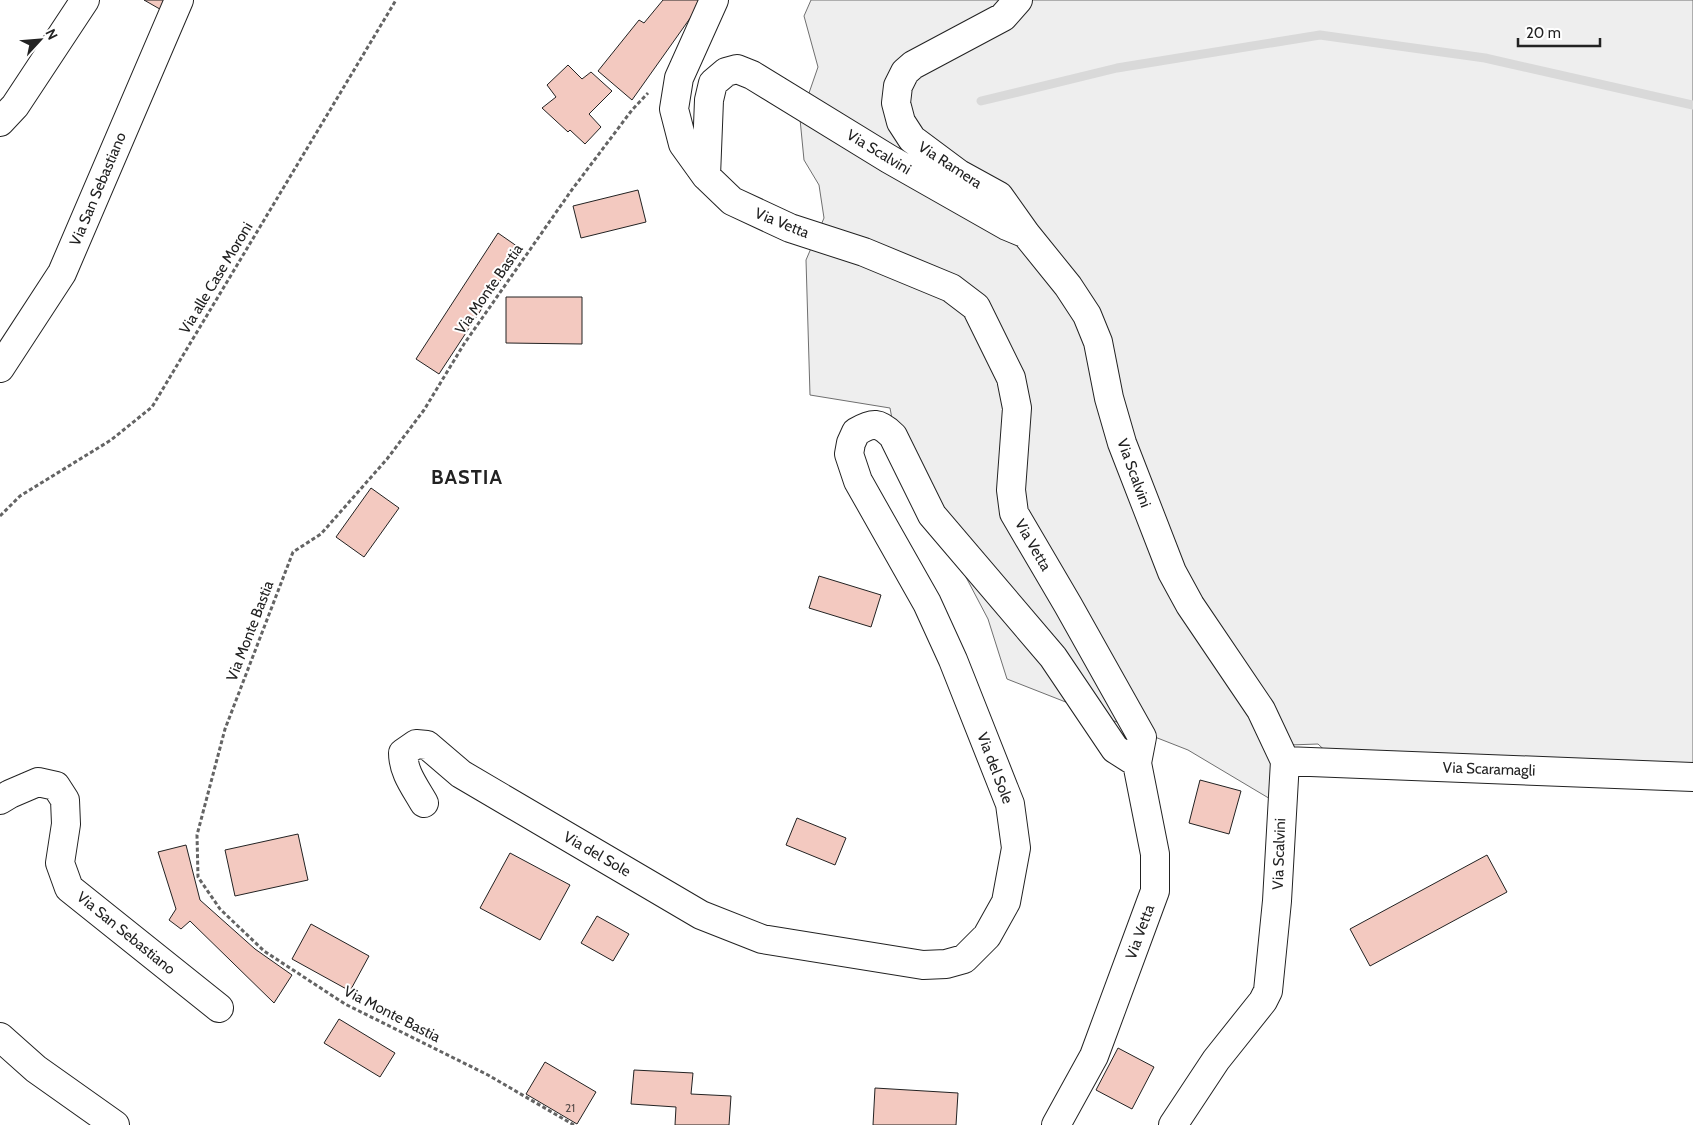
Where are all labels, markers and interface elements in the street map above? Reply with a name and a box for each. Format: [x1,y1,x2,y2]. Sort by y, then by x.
north arrow [15,15,65,65]
scale bar [1518,15,1600,47]
text: 20 m [1526,24,1561,42]
text: N [41,26,62,43]
street label: Via Scalvini [844,126,914,178]
street label: Via San Sebastiano [66,130,130,248]
street label: Via Ramera [915,138,986,193]
street label: Via Vetta [752,204,812,242]
street label: Via alle Case Moroni [176,219,256,337]
street label: Via Monte Bastia [451,240,527,338]
street label: Via Scalvini [1113,436,1155,510]
district label: BASTIA [431,465,503,489]
street label: Via Vetta [1011,516,1055,575]
street label: Via Monte Bastia [223,578,278,684]
street label: Via del Sole [973,730,1017,806]
street label: Via Scaramagli [1442,758,1536,780]
street label: Via Scalvini [1269,818,1289,890]
street label: Via del Sole [560,828,634,881]
street label: Via San Sebastiano [73,888,179,978]
street label: Via Vetta [1122,901,1158,962]
street label: Via Monte Bastia [341,982,444,1046]
house number: 21 [565,1100,575,1115]

